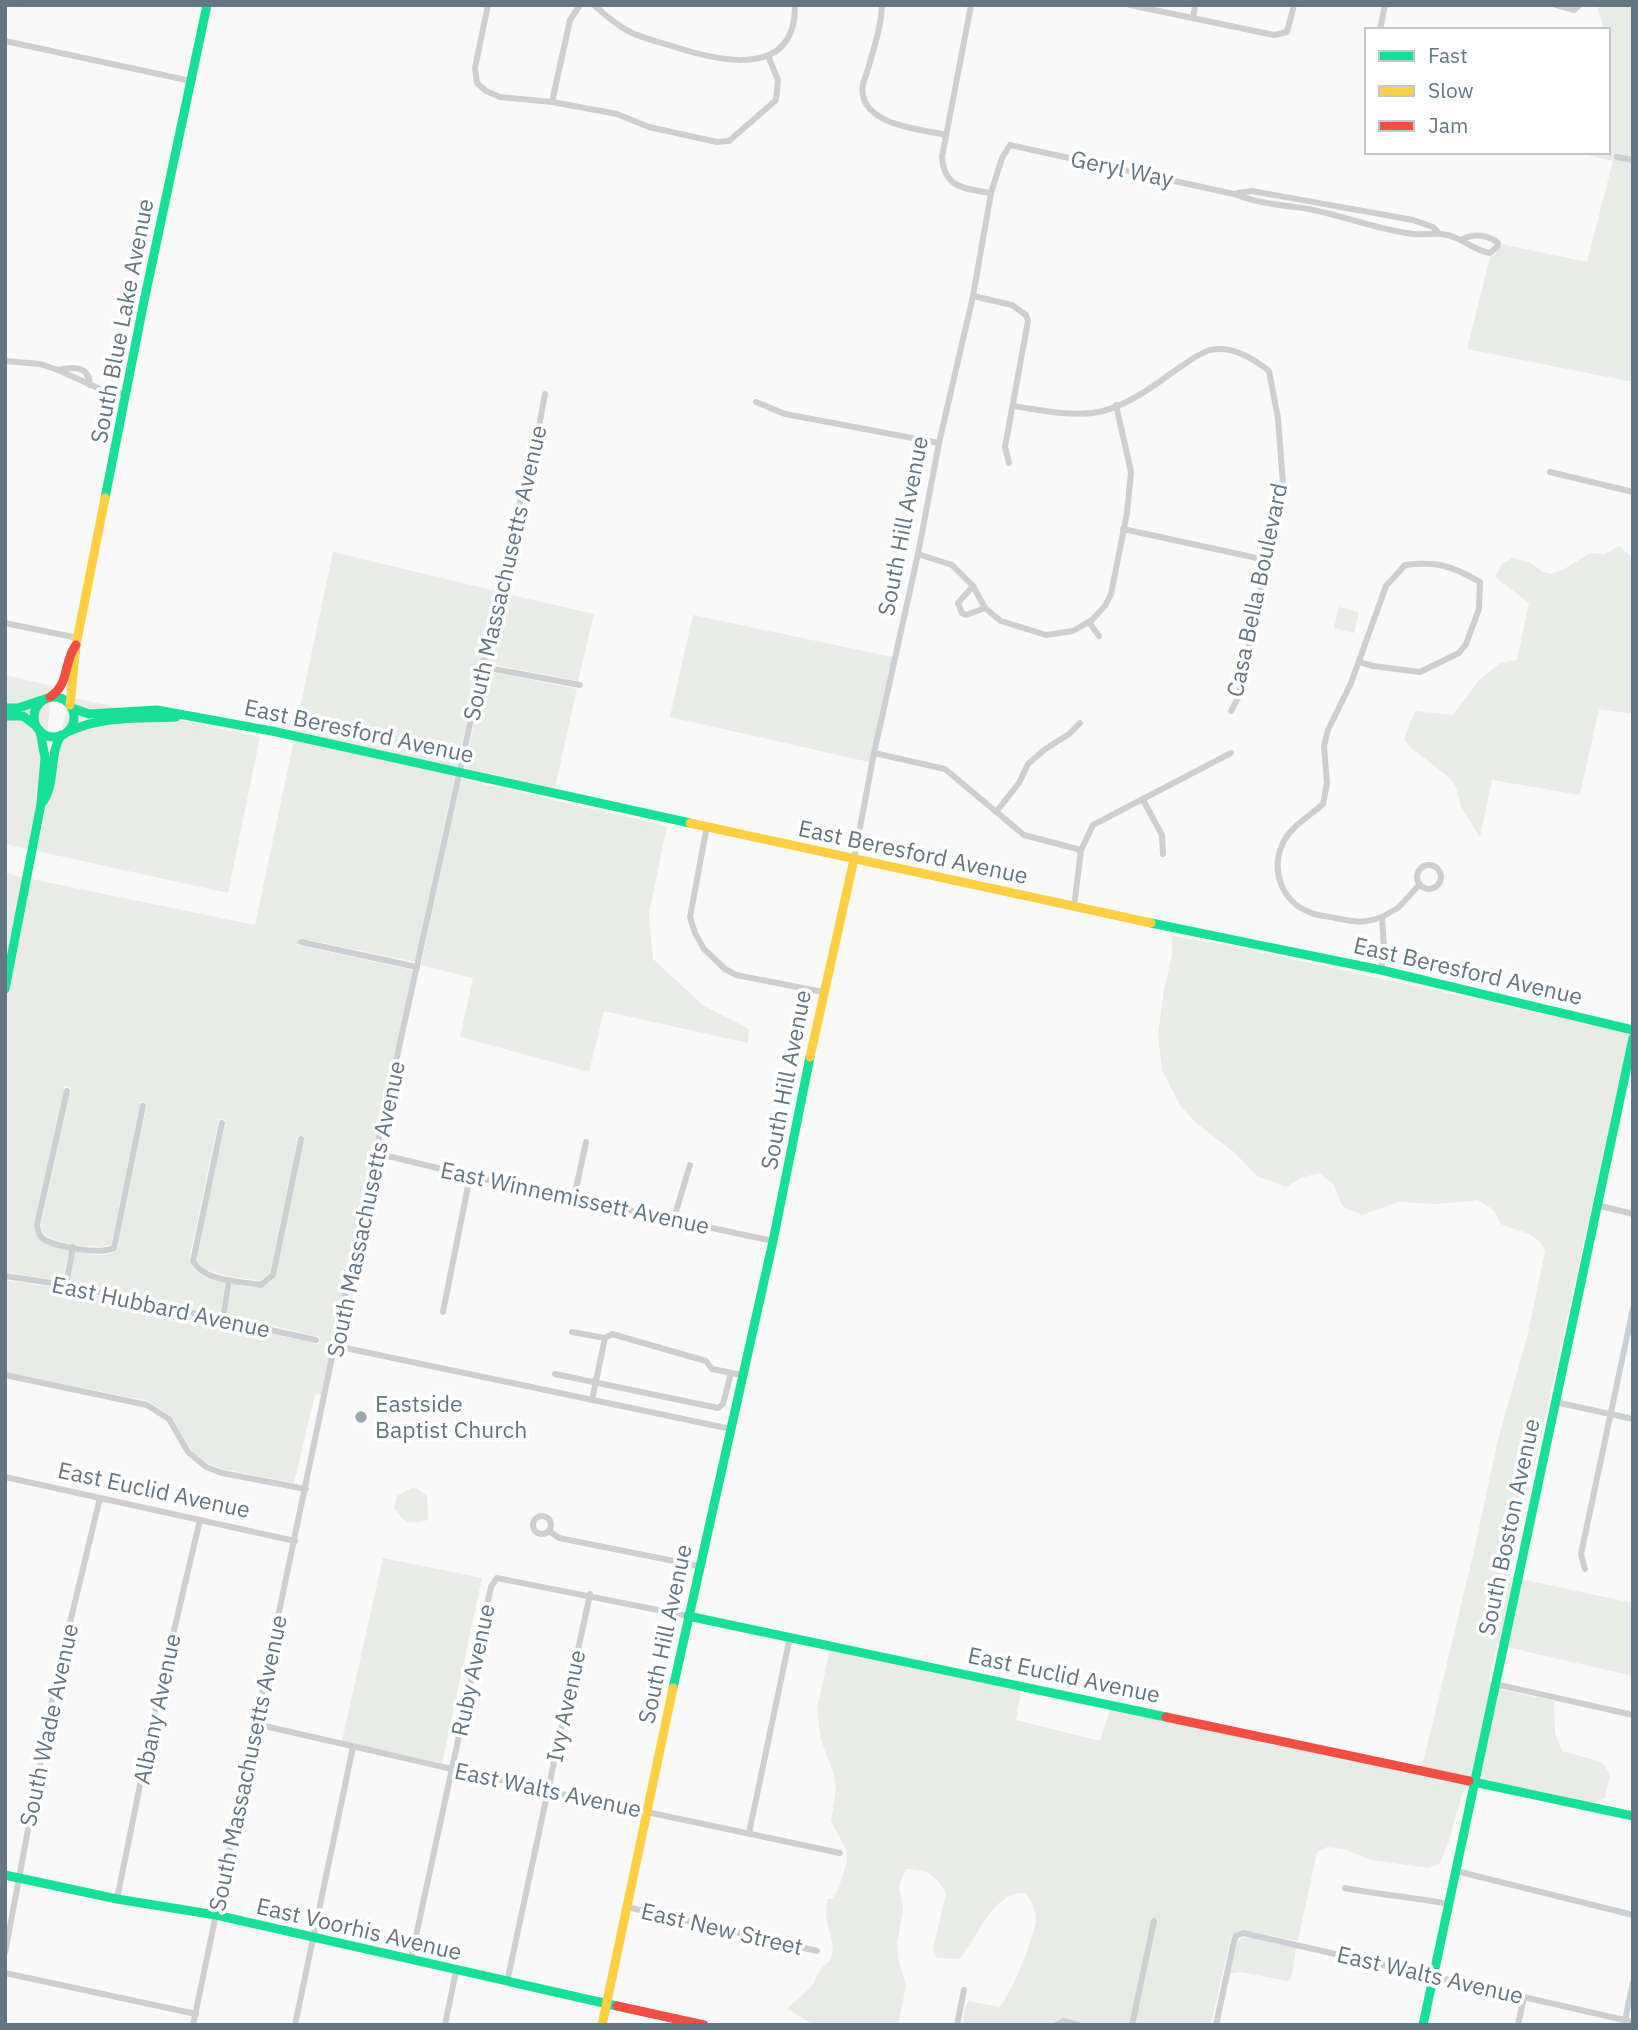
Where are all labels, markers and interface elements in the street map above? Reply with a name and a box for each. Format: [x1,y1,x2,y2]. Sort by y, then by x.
legend [1365,28,1610,154]
text: Fast [1428,41,1468,69]
text: Slow [1428,76,1474,104]
text: Jam [1428,111,1468,139]
street label: Geryl Way [1068,143,1177,194]
street label: South Blue Lake Avenue [83,196,159,446]
street label: South Massachusetts Avenue [455,422,553,723]
street label: South Hill Avenue [870,433,934,618]
street label: Casa Bella Boulevard [1219,480,1293,699]
street label: East Beresford Avenue [242,691,477,769]
street label: East Beresford Avenue [796,812,1031,890]
street label: East Beresford Avenue [1351,929,1586,1011]
street label: South Hill Avenue [753,987,817,1172]
street label: South Massachusetts Avenue [319,1058,411,1360]
street label: East Winnemissett Avenue [438,1154,712,1240]
street label: East Hubbard Avenue [49,1268,273,1344]
place label: Eastside Baptist Church [375,1388,527,1444]
marker: Eastside Baptist Church [353,1409,369,1425]
street label: South Boston Avenue [1470,1416,1546,1638]
street label: East Euclid Avenue [55,1454,253,1524]
street label: South Hill Avenue [630,1541,698,1726]
street label: Ruby Avenue [443,1601,501,1739]
street label: South Massachusetts Avenue [201,1612,293,1914]
street label: South Wade Avenue [12,1621,84,1829]
street label: Albany Avenue [125,1631,187,1787]
street label: East Euclid Avenue [965,1639,1163,1709]
street label: Ivy Avenue [538,1647,592,1765]
street label: East Walts Avenue [452,1755,644,1823]
street label: East Voorhis Avenue [254,1890,465,1966]
street label: East New Street [638,1895,806,1961]
street label: East Walts Avenue [1334,1938,1526,2010]

